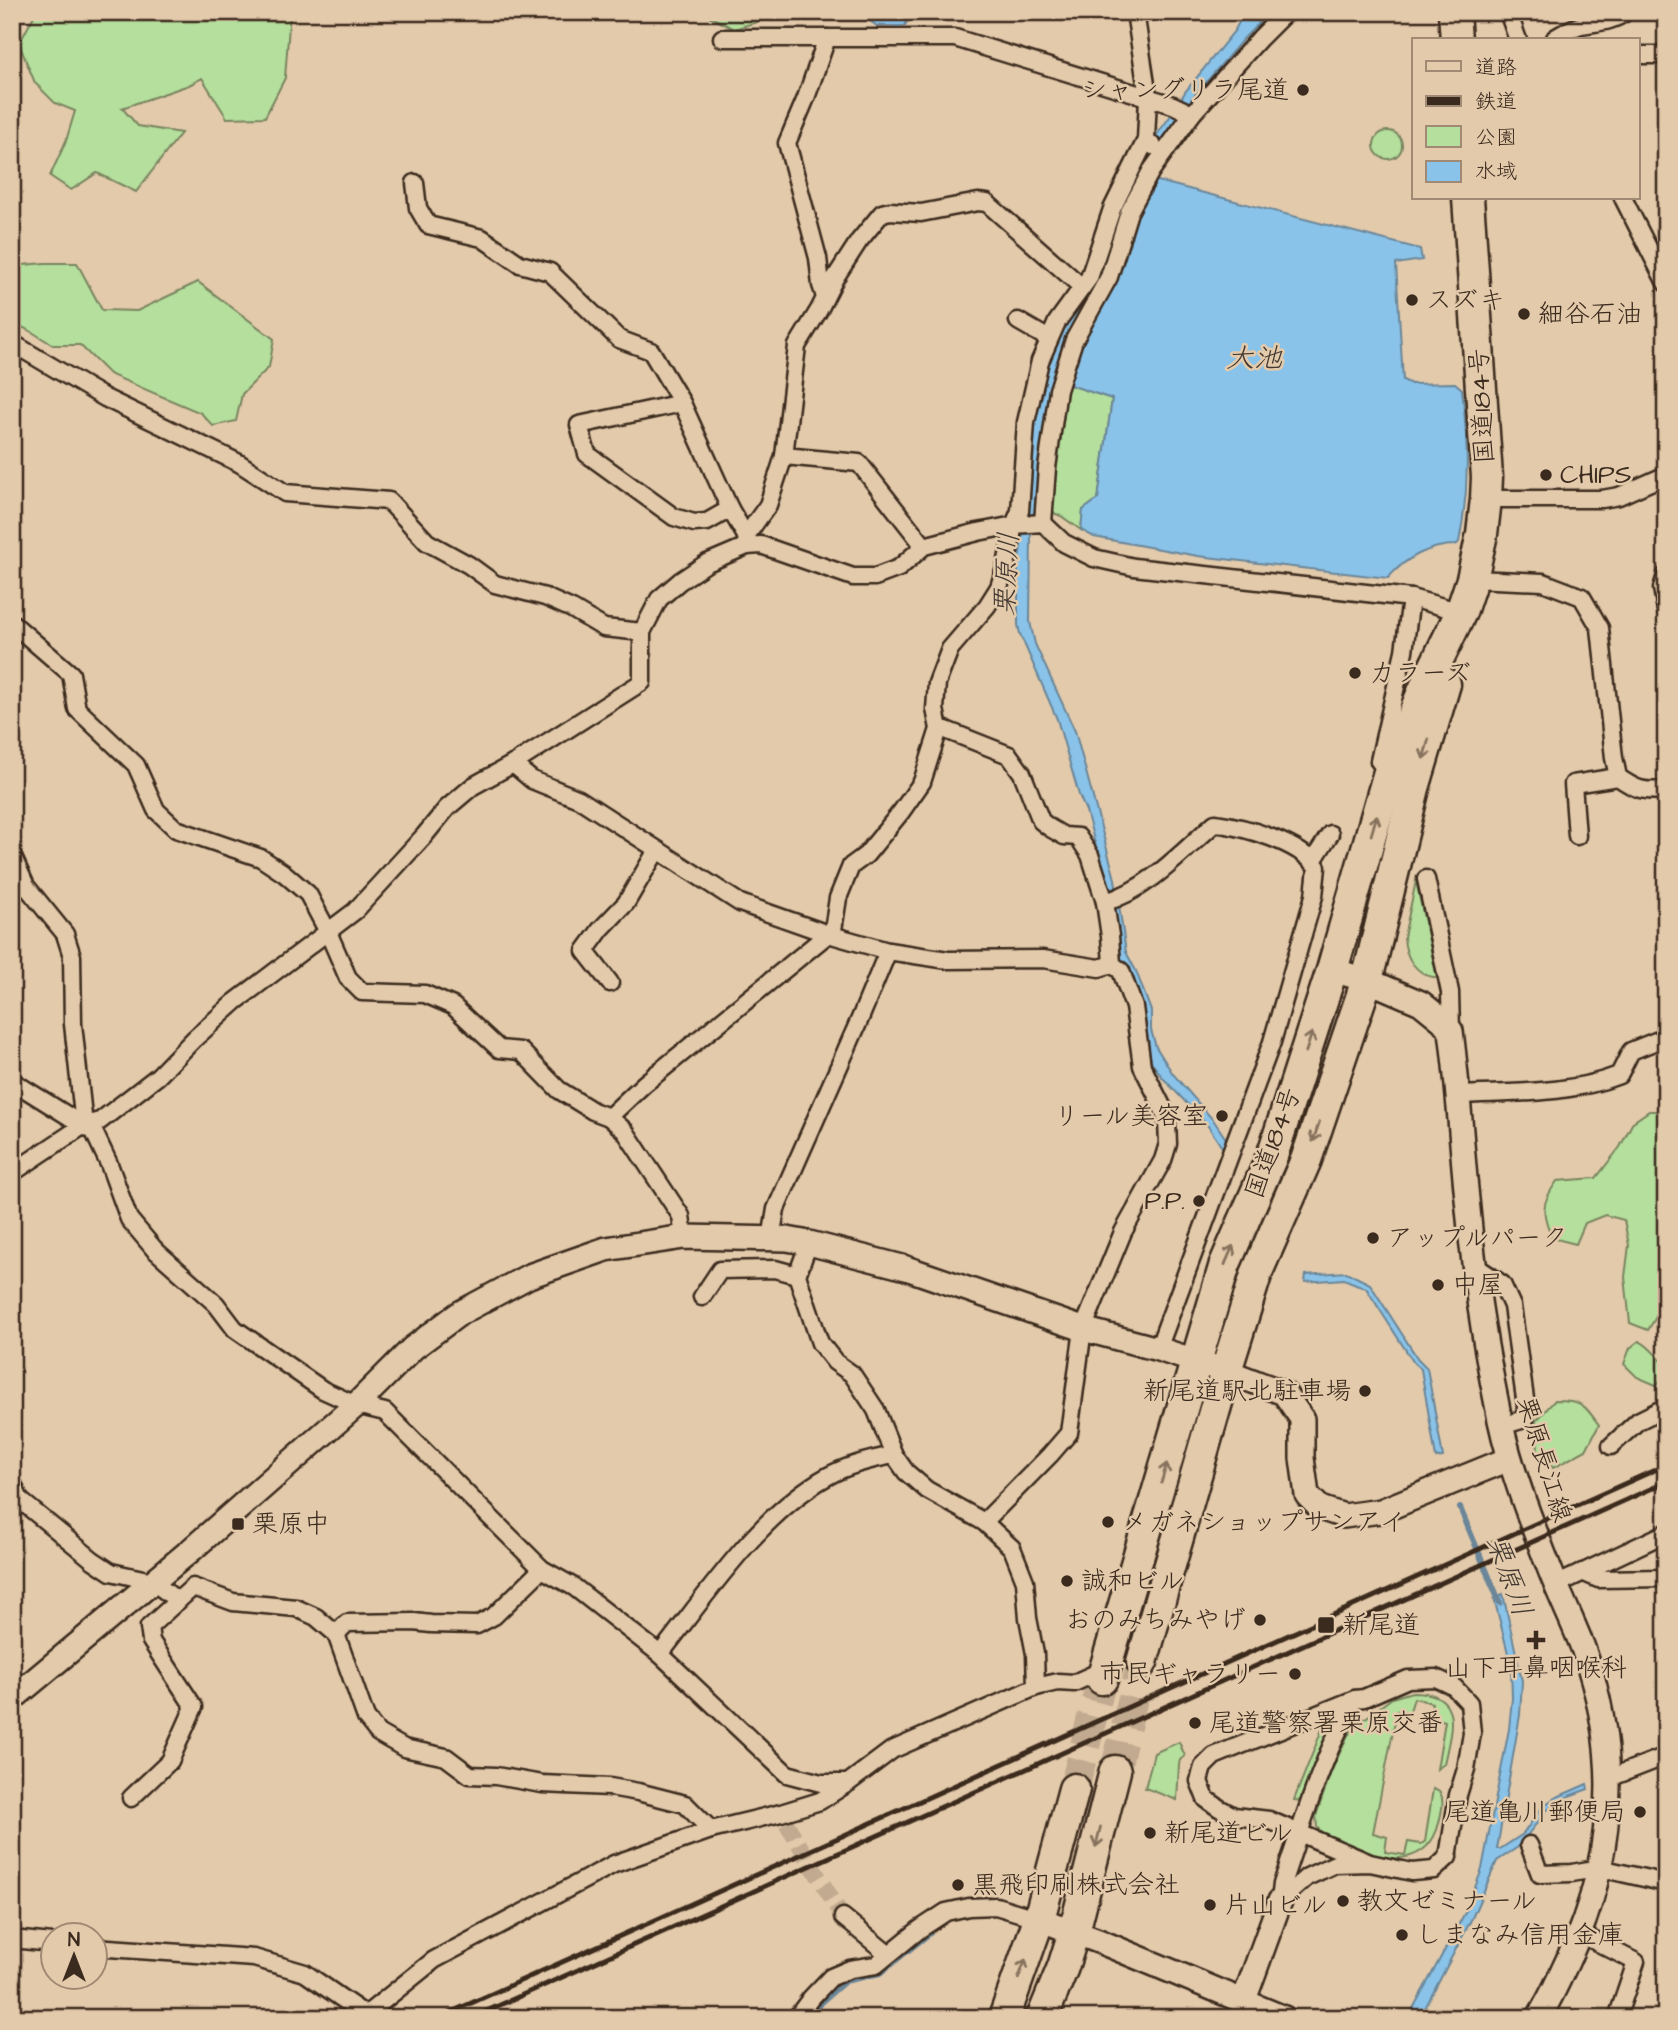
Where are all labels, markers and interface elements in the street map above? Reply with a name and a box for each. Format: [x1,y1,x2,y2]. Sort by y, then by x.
legend [1412,38,1640,200]
text: 道路 [1475,53,1517,82]
place label: シャングリラ尾道 [1081,72,1289,108]
marker: シャングリラ尾道 [1295,82,1311,98]
text: 鉄道 [1475,87,1517,116]
text: 公園 [1475,123,1517,152]
text: 水域 [1475,157,1517,186]
place label: スズキ [1426,282,1505,318]
marker: スズキ [1404,292,1420,308]
place label: 細谷石油 [1538,296,1642,332]
marker: 細谷石油 [1516,306,1532,322]
water label: 大池 [1226,339,1283,378]
street label: 国道184号 [1461,347,1503,465]
place label: CHIPS [1560,457,1631,493]
marker: CHIPS [1538,467,1554,483]
water label: 栗原川 [985,531,1029,617]
place label: カラーズ [1369,655,1471,691]
marker: カラーズ [1347,665,1363,681]
one-way arrow [1418,737,1431,759]
one-way arrow [1369,814,1382,836]
one-way arrow [1304,1032,1316,1054]
street label: 国道184号 [1236,1082,1310,1204]
place label: リール美容室 [1054,1098,1208,1134]
marker: リール美容室 [1214,1108,1230,1124]
one-way arrow [1309,1121,1322,1143]
place label: P.P. [1145,1183,1185,1219]
marker: P.P. [1191,1193,1207,1209]
place label: アップルパーク [1387,1220,1567,1256]
marker: アップルパーク [1365,1230,1381,1246]
one-way arrow [1223,1245,1236,1267]
place label: 中屋 [1452,1267,1504,1303]
marker: 中屋 [1430,1277,1446,1293]
place label: 新尾道駅北駐車場 [1143,1373,1351,1409]
marker: 新尾道駅北駐車場 [1357,1383,1373,1399]
street label: 栗原長江線 [1508,1392,1580,1526]
one-way arrow [1158,1462,1171,1485]
place label: メガネショップサンアイ [1122,1504,1405,1540]
place label: 栗原中 [252,1506,330,1542]
marker: メガネショップサンアイ [1100,1514,1116,1530]
marker: 栗原中 [230,1516,246,1532]
water label: 栗原川 [1476,1530,1542,1622]
place label: 誠和ビル [1081,1563,1184,1599]
marker: 誠和ビル [1059,1573,1075,1589]
place label: おのみちみやげ [1065,1602,1246,1638]
place label: 新尾道 [1342,1607,1420,1643]
marker: おのみちみやげ [1252,1612,1268,1628]
marker: 新尾道 [1316,1615,1336,1635]
marker: 山下耳鼻咽喉科 [1526,1630,1546,1650]
place label: 山下耳鼻咽喉科 [1445,1650,1627,1686]
place label: 市民ギャラリー [1099,1656,1281,1692]
marker: 市民ギャラリー [1287,1666,1303,1682]
place label: 尾道警察署栗原交番 [1209,1705,1443,1741]
marker: 尾道警察署栗原交番 [1187,1715,1203,1731]
place label: 尾道亀川郵便局 [1444,1794,1626,1830]
marker: 尾道亀川郵便局 [1632,1804,1648,1820]
place label: 新尾道ビル [1164,1815,1293,1851]
one-way arrow [1091,1825,1104,1848]
marker: 新尾道ビル [1142,1825,1158,1841]
place label: 黒飛印刷株式会社 [972,1867,1180,1903]
marker: 黒飛印刷株式会社 [950,1877,966,1893]
place label: 教文ゼミナール [1357,1883,1537,1919]
place label: 片山ビル [1224,1887,1327,1923]
marker: 教文ゼミナール [1335,1893,1351,1909]
marker: 片山ビル [1202,1897,1218,1913]
place label: しまなみ信用金庫 [1416,1917,1624,1953]
north arrow [38,1922,108,1992]
text: N [68,1927,80,1954]
marker: しまなみ信用金庫 [1394,1927,1410,1943]
one-way arrow [1017,1958,1029,1980]

